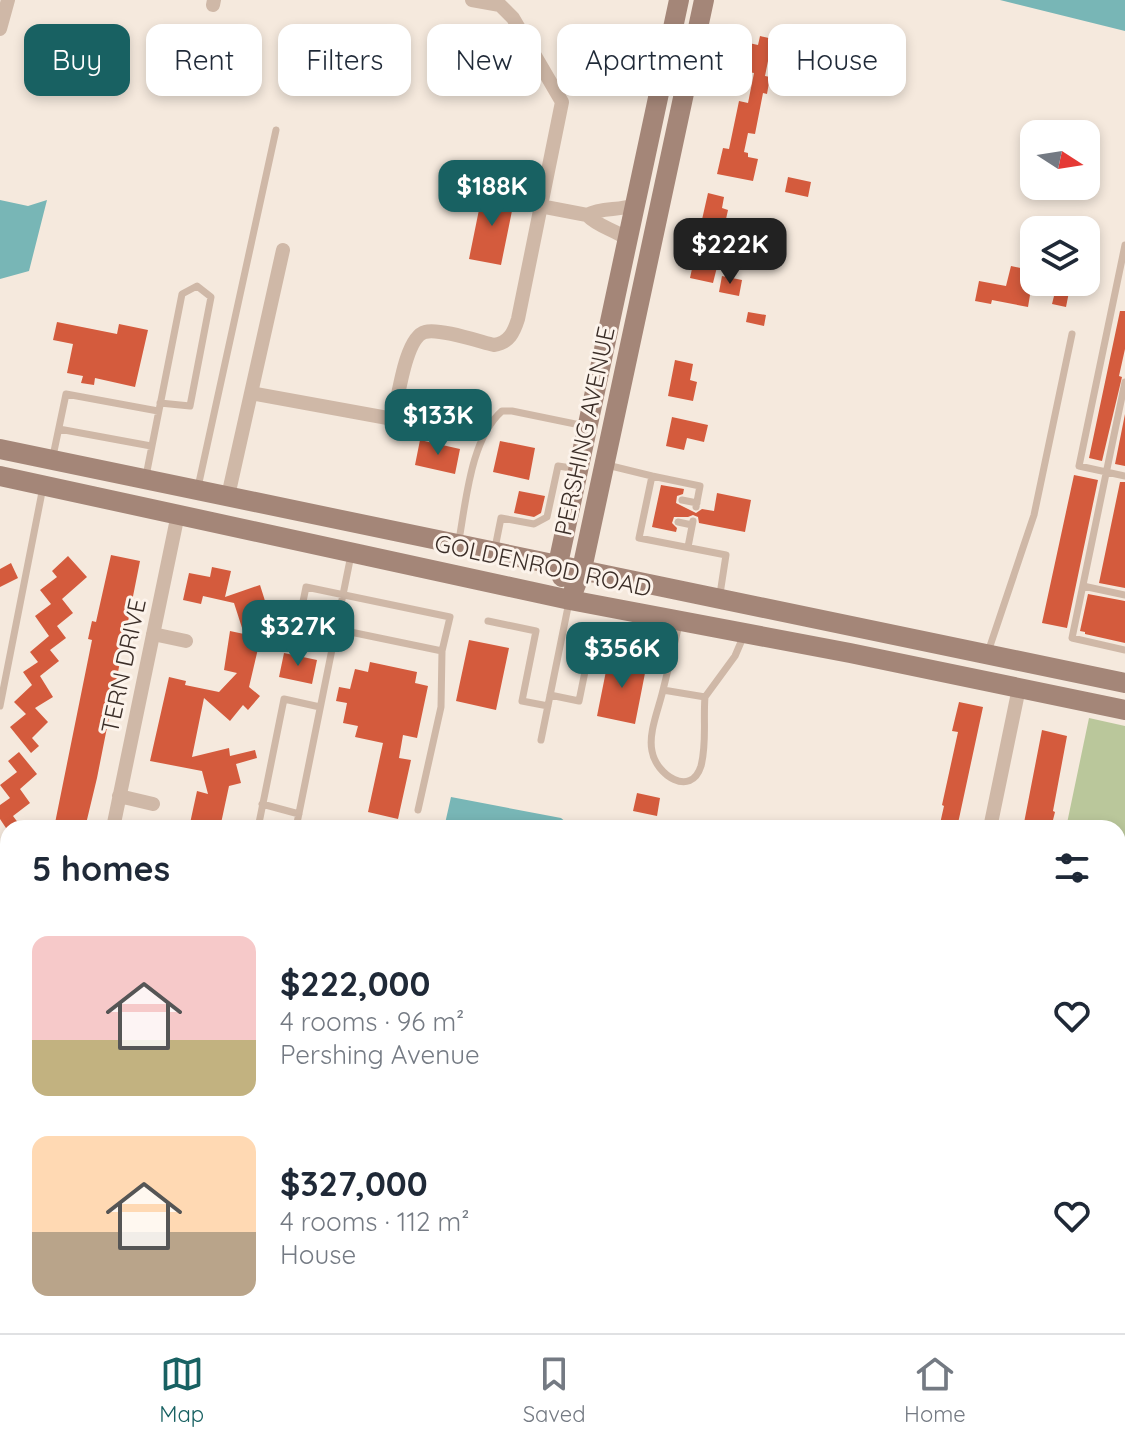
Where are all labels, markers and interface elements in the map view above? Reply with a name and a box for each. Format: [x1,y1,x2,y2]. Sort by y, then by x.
chip: Buy [24,24,130,96]
chip: Rent [146,24,262,96]
chip: Filters [278,24,411,96]
chip: New [427,24,541,96]
chip: Apartment [557,24,752,96]
chip: House [768,24,906,96]
north arrow [1020,120,1100,200]
map controls [1020,120,1100,296]
pin: $188K [436,160,548,228]
text: $188K [456,169,528,202]
button: layers [1020,216,1100,296]
pin: $222K [674,218,786,286]
text: $222K [692,227,768,260]
street label: PERSHING AVENUE [547,324,621,538]
pin: $133K [382,389,494,457]
text: $133K [403,398,473,431]
street label: GOLDENROD ROAD [432,527,654,603]
street label: TERN DRIVE [94,596,152,736]
pin: $327K [242,600,354,668]
text: $327K [260,609,336,642]
pin: $356K [566,622,678,690]
text: $356K [584,631,660,664]
icon: filters [1050,846,1094,890]
text: 5 homes [32,847,170,890]
text: $222,000 [280,962,430,1005]
icon: home [96,968,192,1064]
icon: heart [1050,994,1094,1038]
text: 4 rooms · 96 m² [280,1005,464,1038]
text: Pershing Avenue [280,1038,480,1071]
text: $327,000 [280,1162,428,1205]
icon: home [96,1168,192,1264]
icon: heart [1050,1194,1094,1238]
text: 4 rooms · 112 m² [280,1205,470,1238]
text: House [280,1238,356,1271]
tab: Map [159,1352,204,1428]
tab: Saved [523,1352,585,1428]
tab: Home [904,1352,966,1428]

